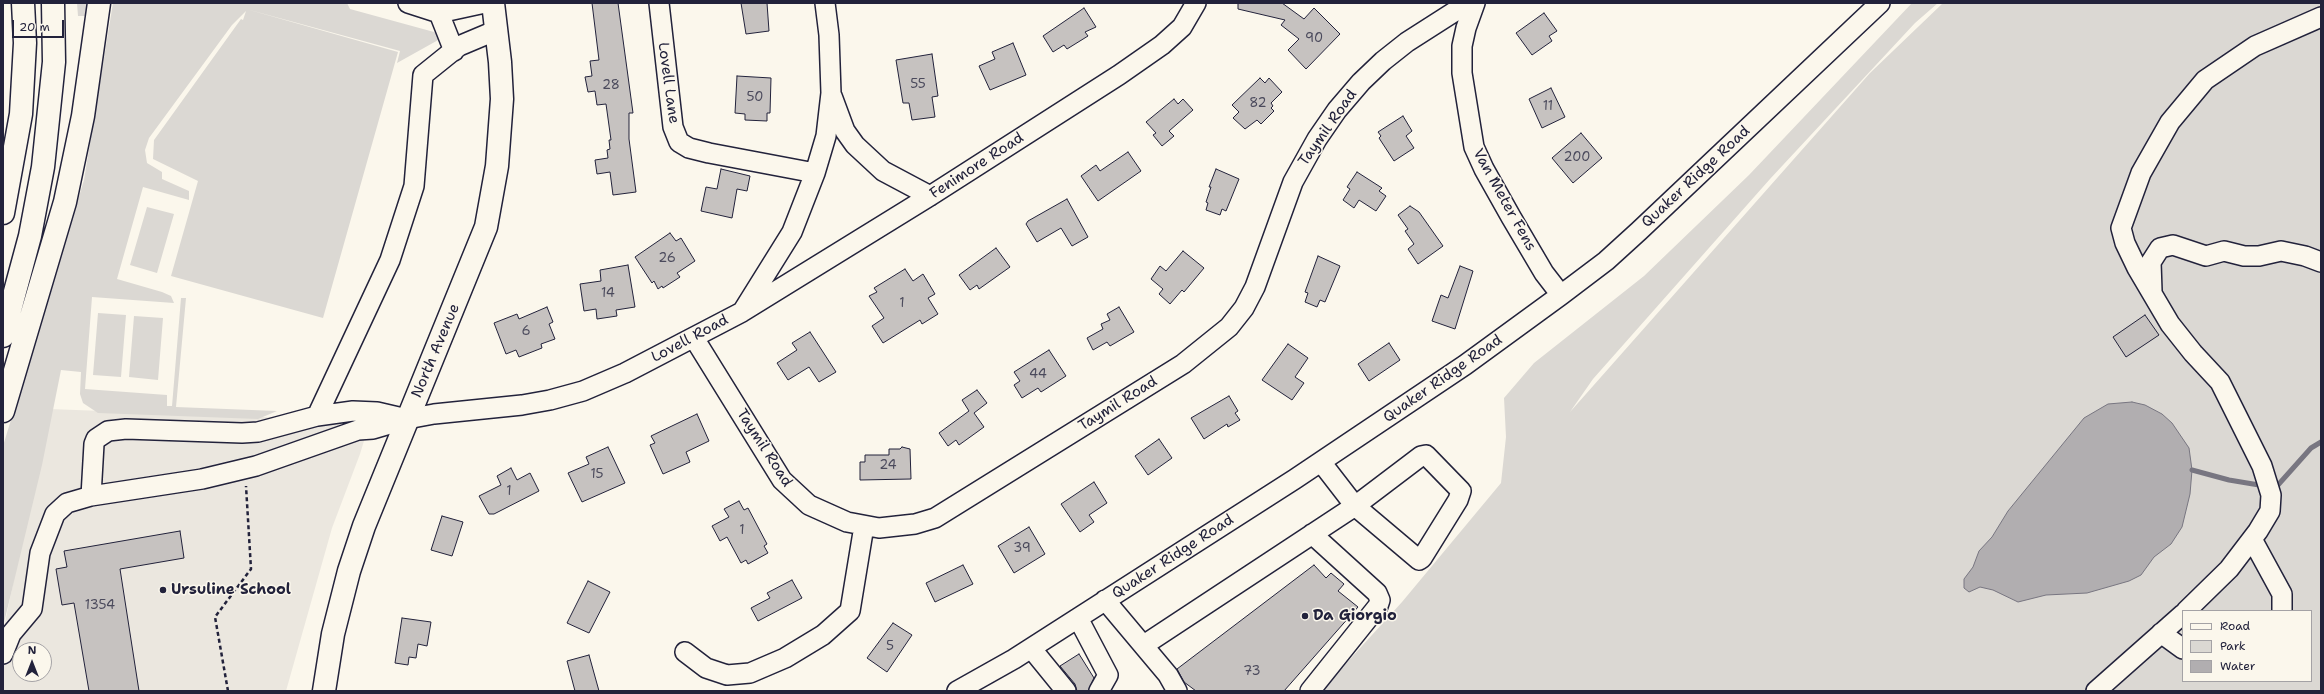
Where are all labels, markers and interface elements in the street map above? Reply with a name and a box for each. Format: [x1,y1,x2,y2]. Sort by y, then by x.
scale bar [14,12,66,38]
text: 20 m [19,19,50,35]
house number: 90 [1305,31,1323,47]
street label: Lovell Lane [653,41,683,125]
house number: 55 [910,77,926,93]
house number: 28 [602,78,620,94]
street label: Taymil Road [1295,86,1361,170]
house number: 50 [747,90,763,106]
house number: 82 [1249,96,1267,112]
house number: 11 [1543,99,1553,115]
street label: Quaker Ridge Road [1638,122,1754,232]
street label: Fenimore Road [927,129,1027,203]
street label: Van Meter Fens [1468,146,1540,254]
house number: 200 [1564,150,1590,166]
house number: 26 [658,251,676,267]
house number: 14 [601,286,615,302]
house number: 1 [899,296,905,312]
street label: North Avenue [408,301,464,401]
street label: Lovell Road [648,311,732,367]
house number: 6 [521,324,531,340]
street label: Quaker Ridge Road [1380,331,1506,427]
house number: 44 [1029,367,1047,383]
street label: Taymil Road [1075,373,1161,435]
street label: Taymil Road [732,406,796,490]
house number: 24 [879,458,897,474]
house number: 15 [590,467,604,483]
house number: 1 [506,484,512,500]
street label: Quaker Ridge Road [1109,511,1237,603]
house number: 1 [739,523,745,539]
house number: 39 [1013,541,1031,557]
place label: Ursuline School [171,581,291,599]
marker: Ursuline School [158,585,168,595]
house number: 1354 [85,598,115,614]
place label: Da Giorgio [1313,607,1397,625]
legend [2182,610,2312,682]
marker: Da Giorgio [1300,611,1310,621]
text: Road [2220,618,2250,634]
text: Park [2220,638,2246,654]
house number: 5 [886,639,894,655]
north arrow [12,642,52,682]
text: N [28,643,36,658]
text: Water [2220,658,2255,674]
house number: 73 [1243,664,1261,680]

